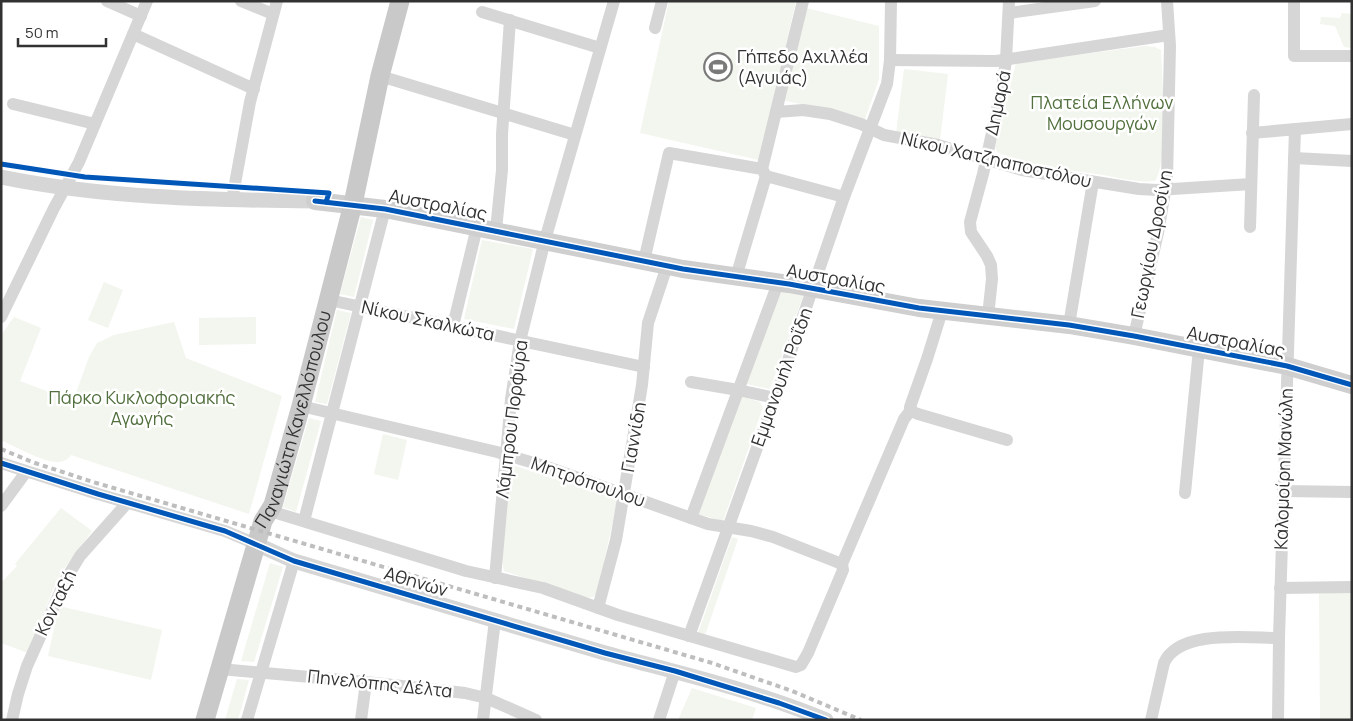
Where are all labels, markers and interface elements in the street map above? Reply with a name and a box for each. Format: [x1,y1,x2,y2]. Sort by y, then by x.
scale bar [18,15,105,47]
text: 50 m [25,22,59,43]
place label: Γήπεδο Αχιλλέα (Αγυιάς) [737,44,868,89]
sports icon: Γήπεδο Αχιλλέα (Αγυιάς) [703,52,733,82]
street label: Δημαρά [978,68,1016,137]
park label: Πλατεία Ελλήνων Μουσουργών [1031,90,1173,135]
street label: Νίκου Χατζηαποστόλου [899,125,1094,193]
street label: Γεωργίου Δροσίνη [1125,168,1177,320]
street label: Αυστραλίας [387,183,489,225]
street label: Αυστραλίας [785,258,887,298]
street label: Νίκου Σκαλκώτα [359,294,497,346]
street label: Εμμανουήλ Ροΐδη [745,304,817,449]
street label: Παναγιώτη Κανελλόπουλου [249,308,336,532]
street label: Αυστραλίας [1185,320,1287,362]
street label: Λάμπρου Πορφύρα [489,338,533,499]
park label: Πάρκο Κυκλοφοριακής Αγωγής [48,385,236,430]
street label: Καλομοίρη Μανώλη [1268,388,1298,550]
street label: Γιαννίδη [615,400,651,474]
street label: Μητρόπουλου [528,450,649,512]
street label: Αθηνών [382,561,451,602]
street label: Κονταξή [29,566,81,639]
street label: Πηνελόπης Δέλτα [306,663,454,703]

